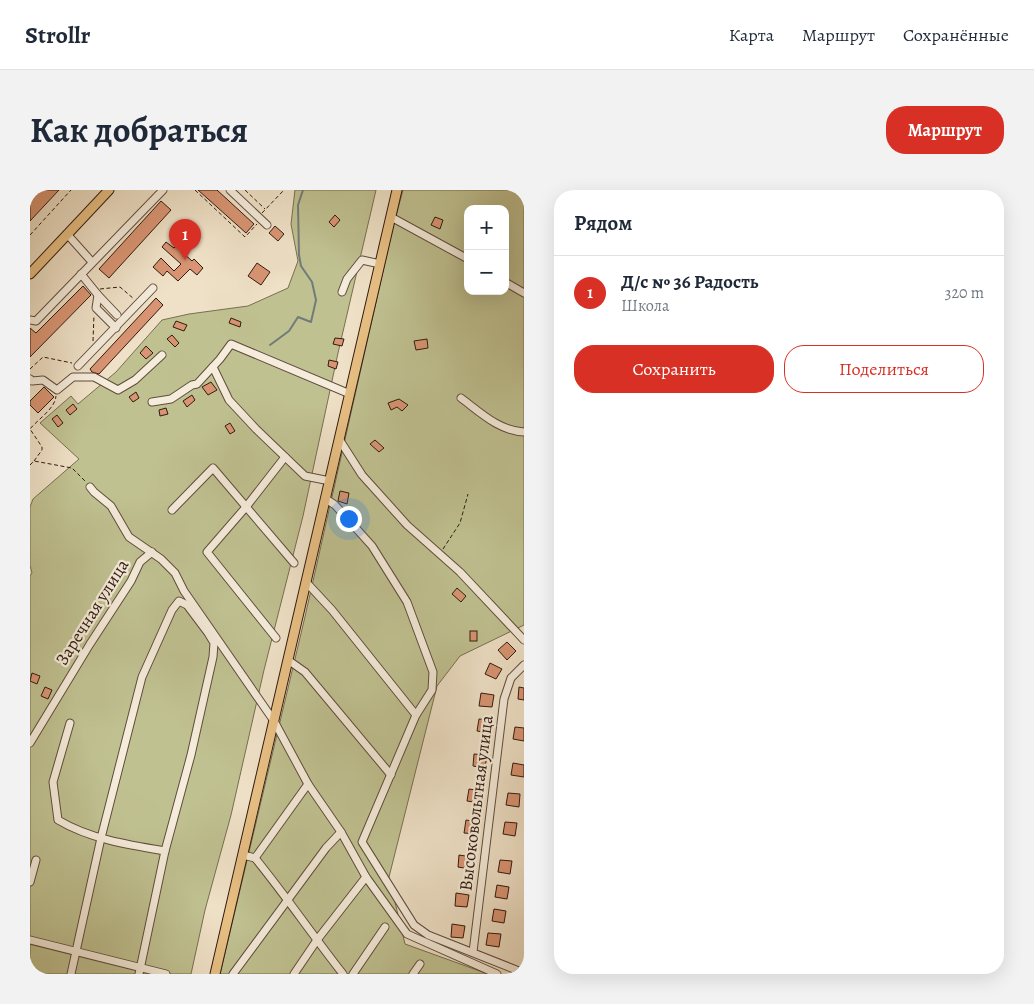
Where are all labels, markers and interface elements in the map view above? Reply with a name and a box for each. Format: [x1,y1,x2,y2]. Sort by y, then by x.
text: Strollr [25,19,90,51]
text: Карта [729,23,774,47]
text: Маршрут [802,23,875,47]
text: Сохранённые [903,23,1009,47]
text: Как добраться [30,106,248,154]
button: Маршрут [886,106,1004,154]
map controls [464,205,509,295]
button: + [464,205,509,250]
text: Рядом [574,209,632,237]
pin: 1 [169,219,201,260]
button: − [464,250,509,295]
text: Д/с № 36 Радость [621,269,759,295]
text: 1 [587,282,593,304]
text: 320 m [945,282,984,304]
text: Школа [621,295,669,317]
button: Сохранить [574,345,774,393]
button: Поделиться [784,345,984,393]
your location [336,506,362,532]
street label: Заречная улица [50,554,135,670]
street label: Высоковольтная улица [453,713,499,892]

